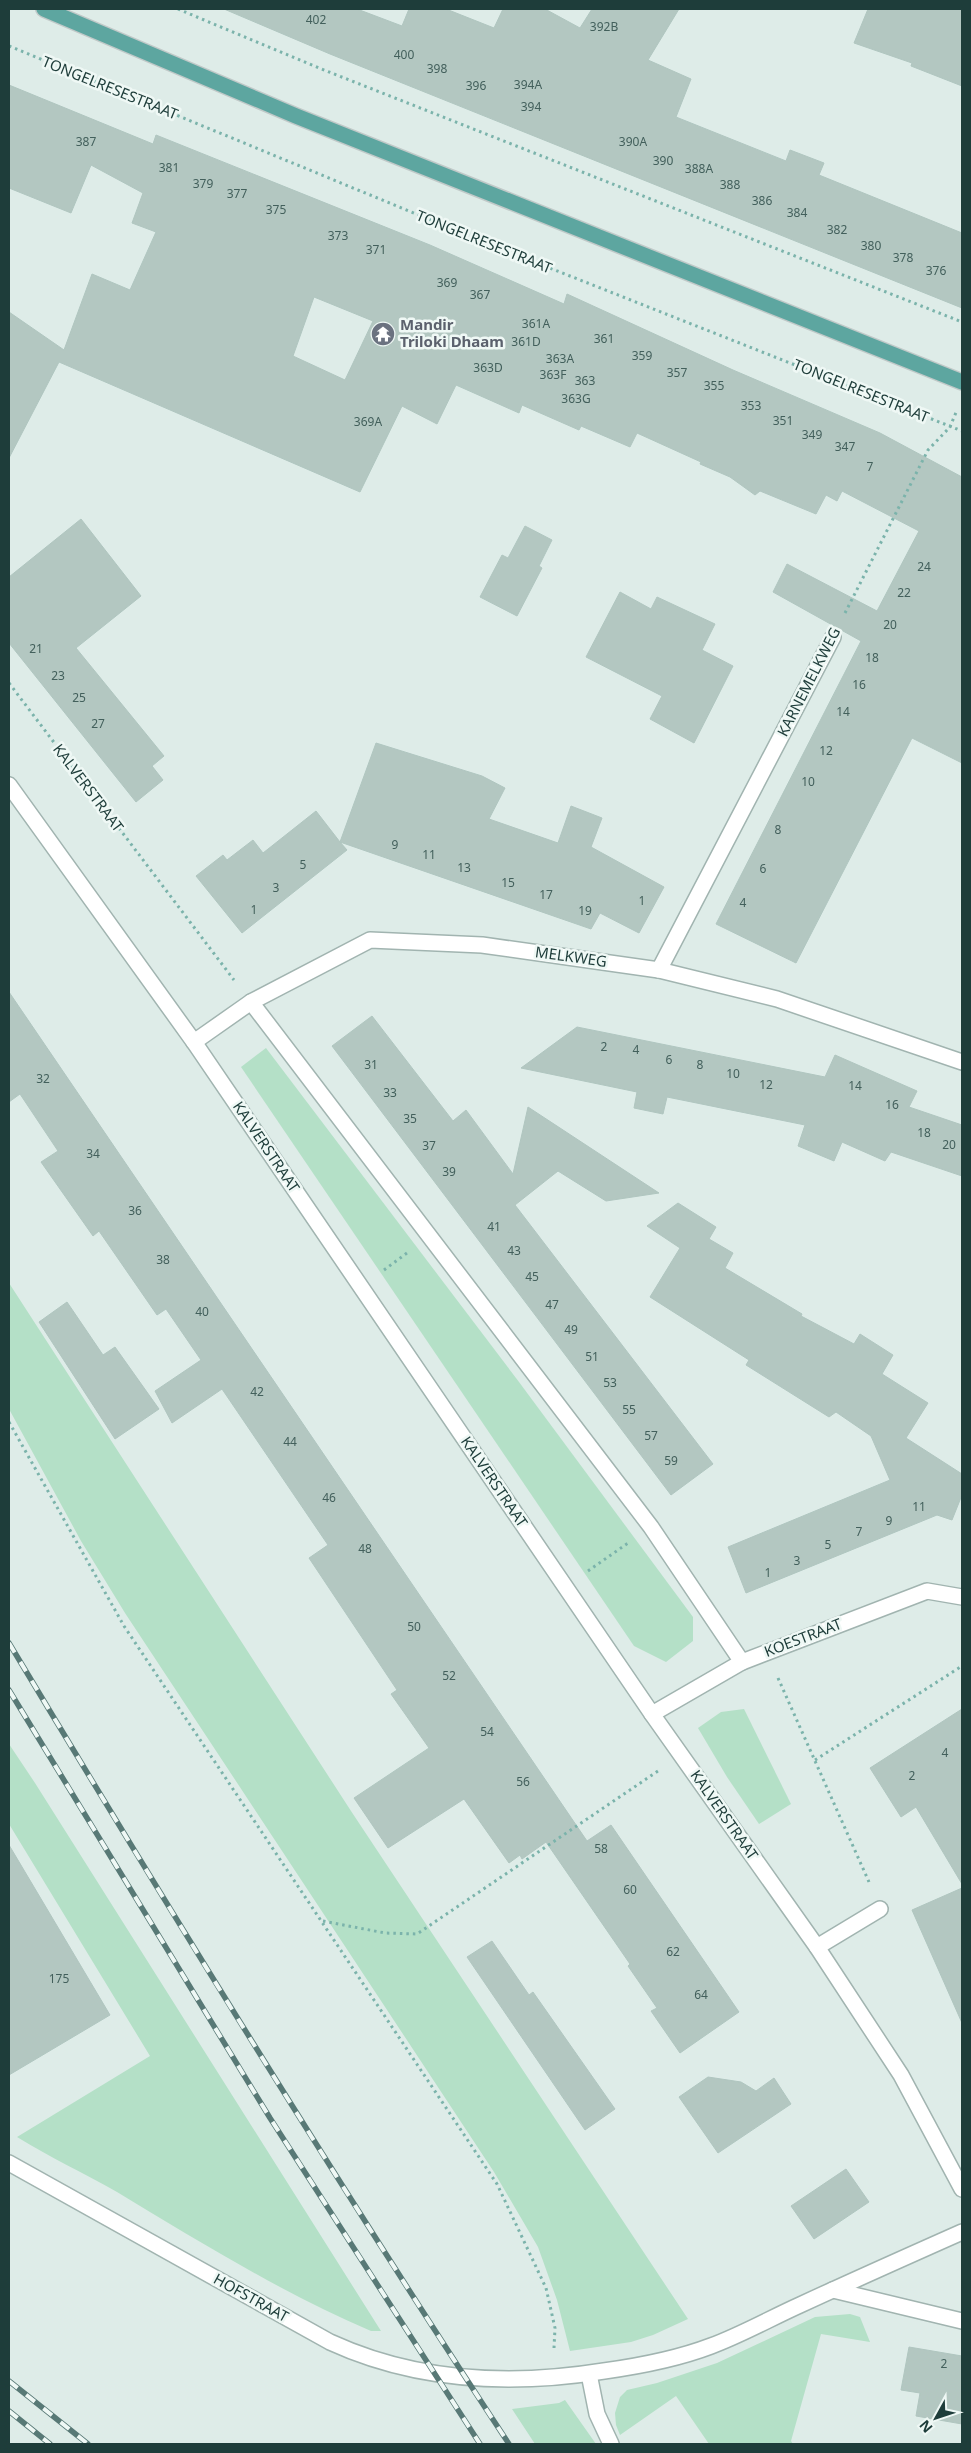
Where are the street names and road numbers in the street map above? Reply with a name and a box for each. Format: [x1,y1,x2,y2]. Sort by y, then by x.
street label: TONGELRESESTRAAT [39,51,182,124]
street label: TONGELRESESTRAAT [413,205,556,278]
street label: TONGELRESESTRAAT [790,354,933,427]
street label: KARNEMELKWEG [772,623,844,740]
street label: KALVERSTRAAT [49,739,129,836]
street label: MELKWEG [534,941,608,971]
street label: KALVERSTRAAT [229,1097,305,1196]
street label: KALVERSTRAAT [457,1432,533,1531]
street label: KOESTRAAT [761,1613,845,1661]
street label: KALVERSTRAAT [686,1765,764,1864]
street label: HOFSTRAAT [210,2268,293,2326]

